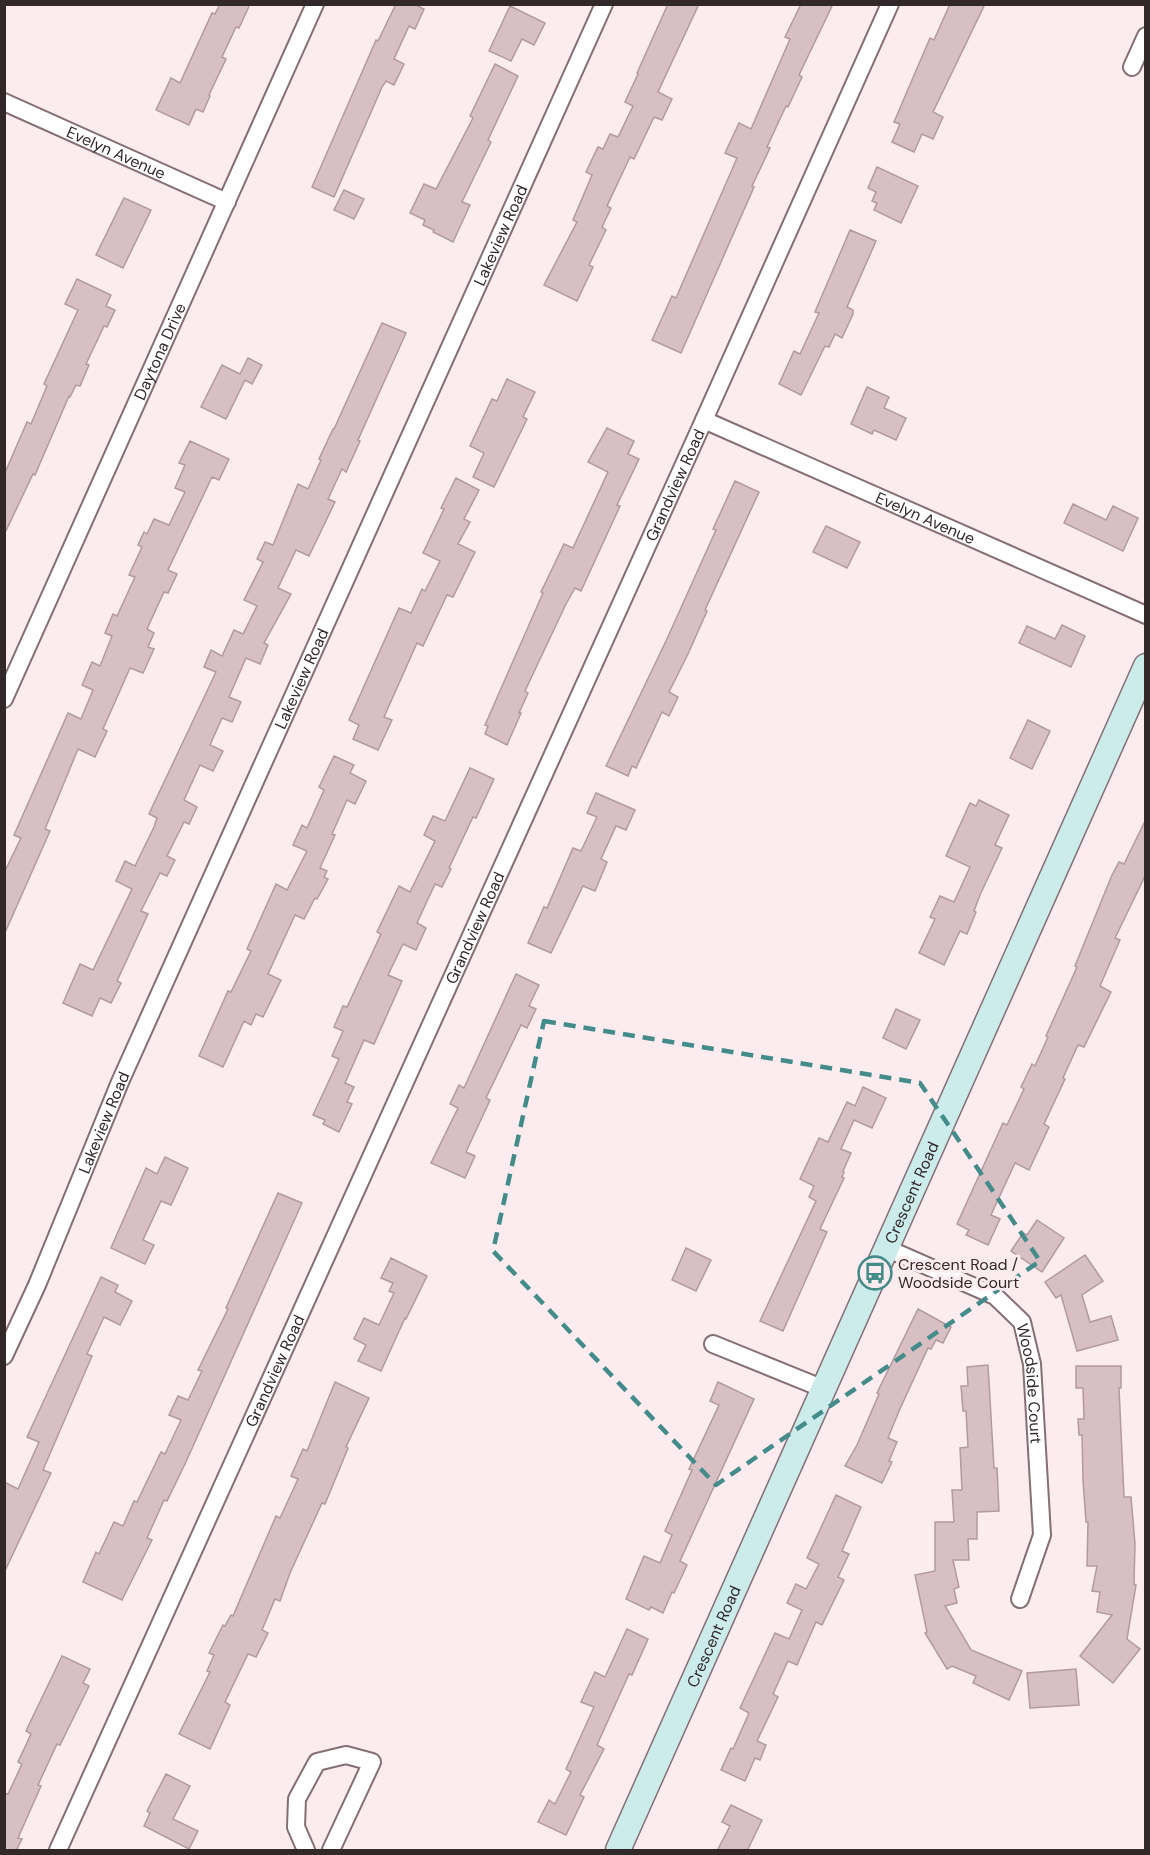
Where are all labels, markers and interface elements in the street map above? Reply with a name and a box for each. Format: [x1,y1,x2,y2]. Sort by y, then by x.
street label: Evelyn Avenue [63,121,169,184]
street label: Lakeview Road [469,181,532,289]
street label: Daytona Drive [129,299,190,403]
street label: Grandview Road [640,425,709,544]
street label: Evelyn Avenue [872,487,978,549]
street label: Lakeview Road [269,625,333,732]
street label: Grandview Road [440,868,509,987]
street label: Lakeview Road [73,1068,134,1176]
street label: Crescent Road [879,1138,943,1247]
place label: Crescent Road / Woodside Court [898,1254,1019,1293]
bus stop icon: Crescent Road / Woodside Court [857,1255,893,1291]
street label: Grandview Road [240,1311,309,1430]
street label: Woodside Court [1012,1321,1047,1444]
street label: Crescent Road [681,1582,745,1691]

